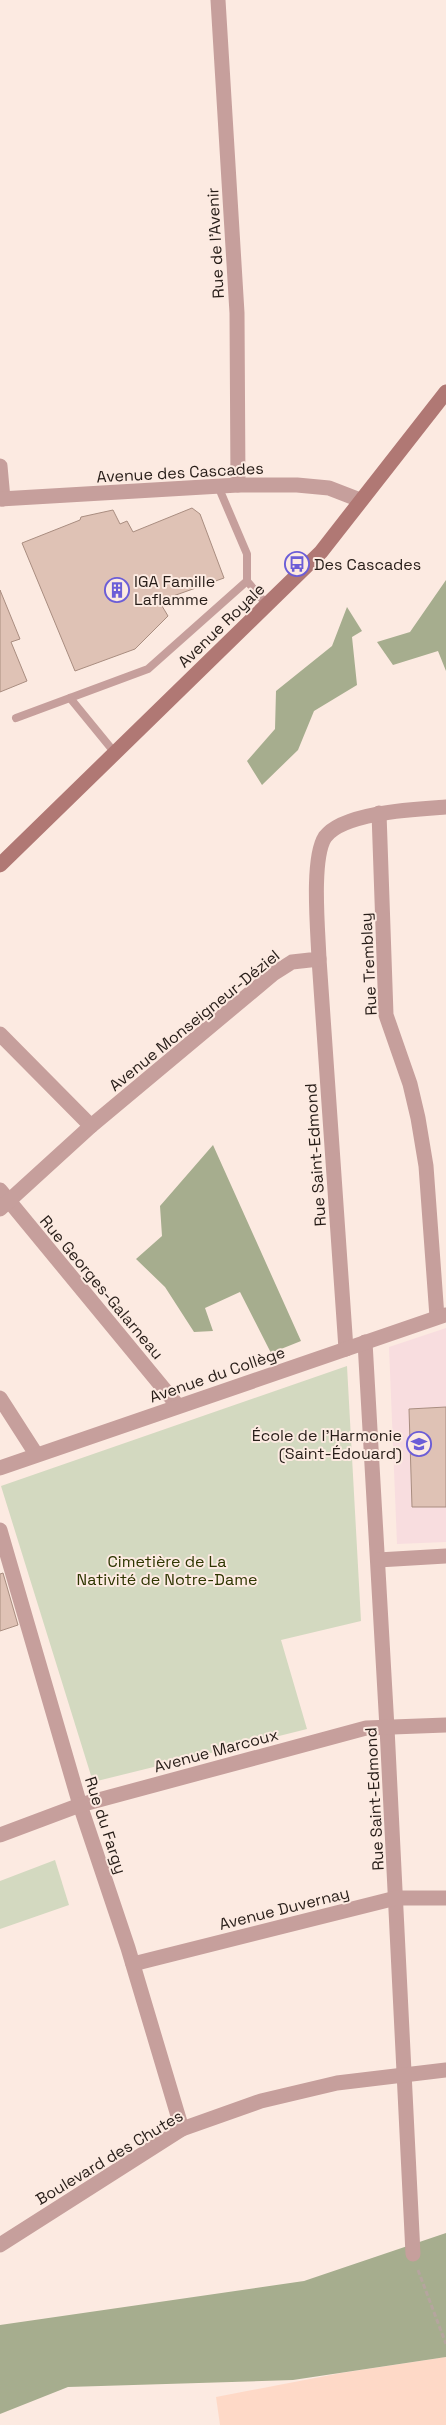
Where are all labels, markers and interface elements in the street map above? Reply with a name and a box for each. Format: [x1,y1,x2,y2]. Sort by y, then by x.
street label: Rue de l'Avenir [202,187,229,299]
street label: Avenue des Cascades [96,458,264,487]
bus stop icon: Des Cascades [284,551,310,577]
place label: Des Cascades [314,554,421,575]
place label: IGA Famille Laflamme [134,571,215,610]
building icon: IGA Famille Laflamme [104,577,130,603]
street label: Avenue Royale [173,579,269,672]
street label: Rue Tremblay [355,912,382,1016]
street label: Avenue Monseigneur-Déziel [105,945,284,1096]
street label: Rue Saint-Edmond [300,1083,331,1227]
street label: Rue Georges-Galarneau [35,1211,168,1364]
street label: Avenue du Collège [147,1341,288,1408]
place label: École de l'Harmonie (Saint-Édouard) [252,1425,402,1464]
school or university icon: École de l'Harmonie (Saint-Édouard) [406,1431,432,1457]
park label: Cimetière de La Nativité de Notre-Dame [77,1551,257,1590]
street label: Avenue Marcoux [152,1724,281,1777]
street label: Rue Saint-Edmond [360,1727,389,1871]
street label: Rue du Fargy [80,1774,131,1877]
street label: Avenue Duvernay [217,1882,351,1935]
street label: Boulevard des Chutes [32,2105,187,2210]

